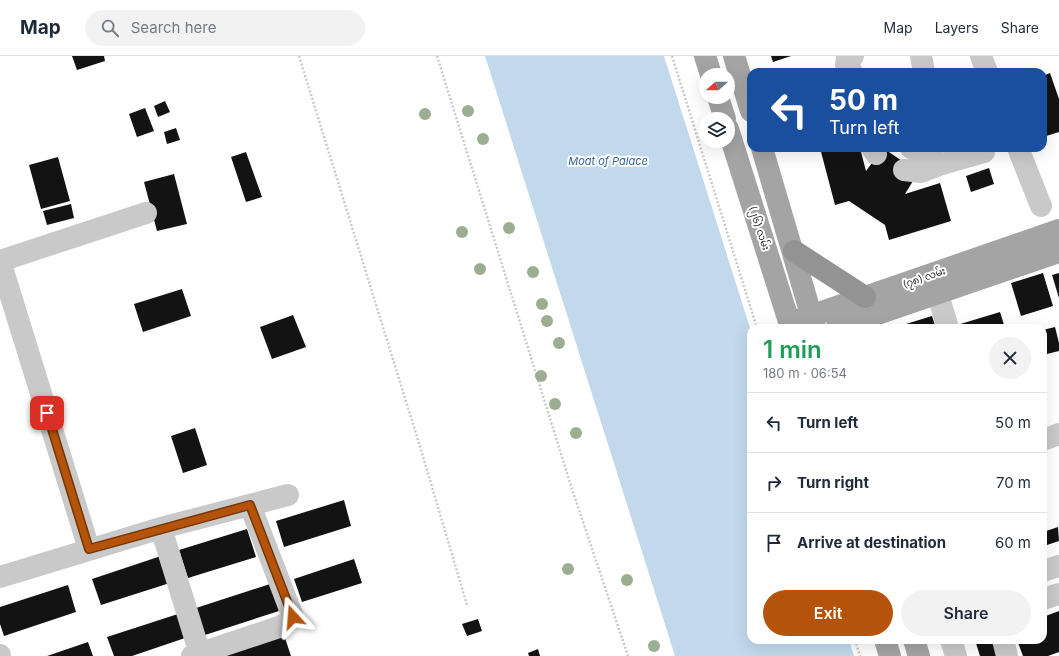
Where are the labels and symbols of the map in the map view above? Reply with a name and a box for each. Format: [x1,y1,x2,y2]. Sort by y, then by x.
north arrow [699,68,735,104]
water label: Moat of Palace [568,154,648,168]
street label: (၂၆) လမ်း [744,204,774,252]
street label: (၇၈) လမ်း [901,263,948,293]
pin [30,396,64,430]
position arrow [272,596,314,638]

